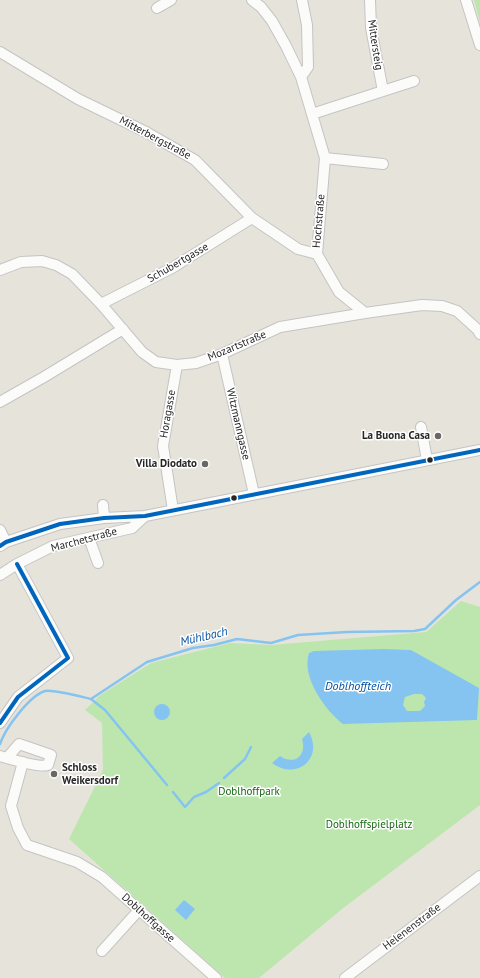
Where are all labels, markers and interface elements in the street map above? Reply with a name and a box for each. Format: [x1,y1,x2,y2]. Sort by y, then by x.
street label: Mittersteig [364,19,386,71]
street label: Mitterbergstraße [117,114,193,162]
street label: Hochstraße [310,194,328,248]
street label: Schubertgasse [145,240,211,286]
street label: Mozartstraße [206,328,268,364]
street label: Witzmanngasse [223,387,253,461]
street label: Horagasse [157,389,179,439]
place label: La Buona Casa [362,429,430,443]
marker: La Buona Casa [433,431,443,441]
unlabelled marker [425,455,435,465]
place label: Villa Diodato [136,457,197,471]
marker: Villa Diodato [200,459,210,469]
unlabelled marker [229,493,239,503]
street label: Marchetstraße [50,525,118,555]
water label: Mühlbach [179,625,229,649]
water label: Doblhoffteich [325,680,391,694]
place label: Schloss Weikersdorf [62,761,118,787]
marker: Schloss Weikersdorf [49,769,59,779]
park label: Doblhoffpark [218,785,280,799]
park label: Doblhoffspielplatz [326,818,412,832]
street label: Doblhoffgasse [119,891,177,945]
street label: Helenenstraße [380,901,444,953]

